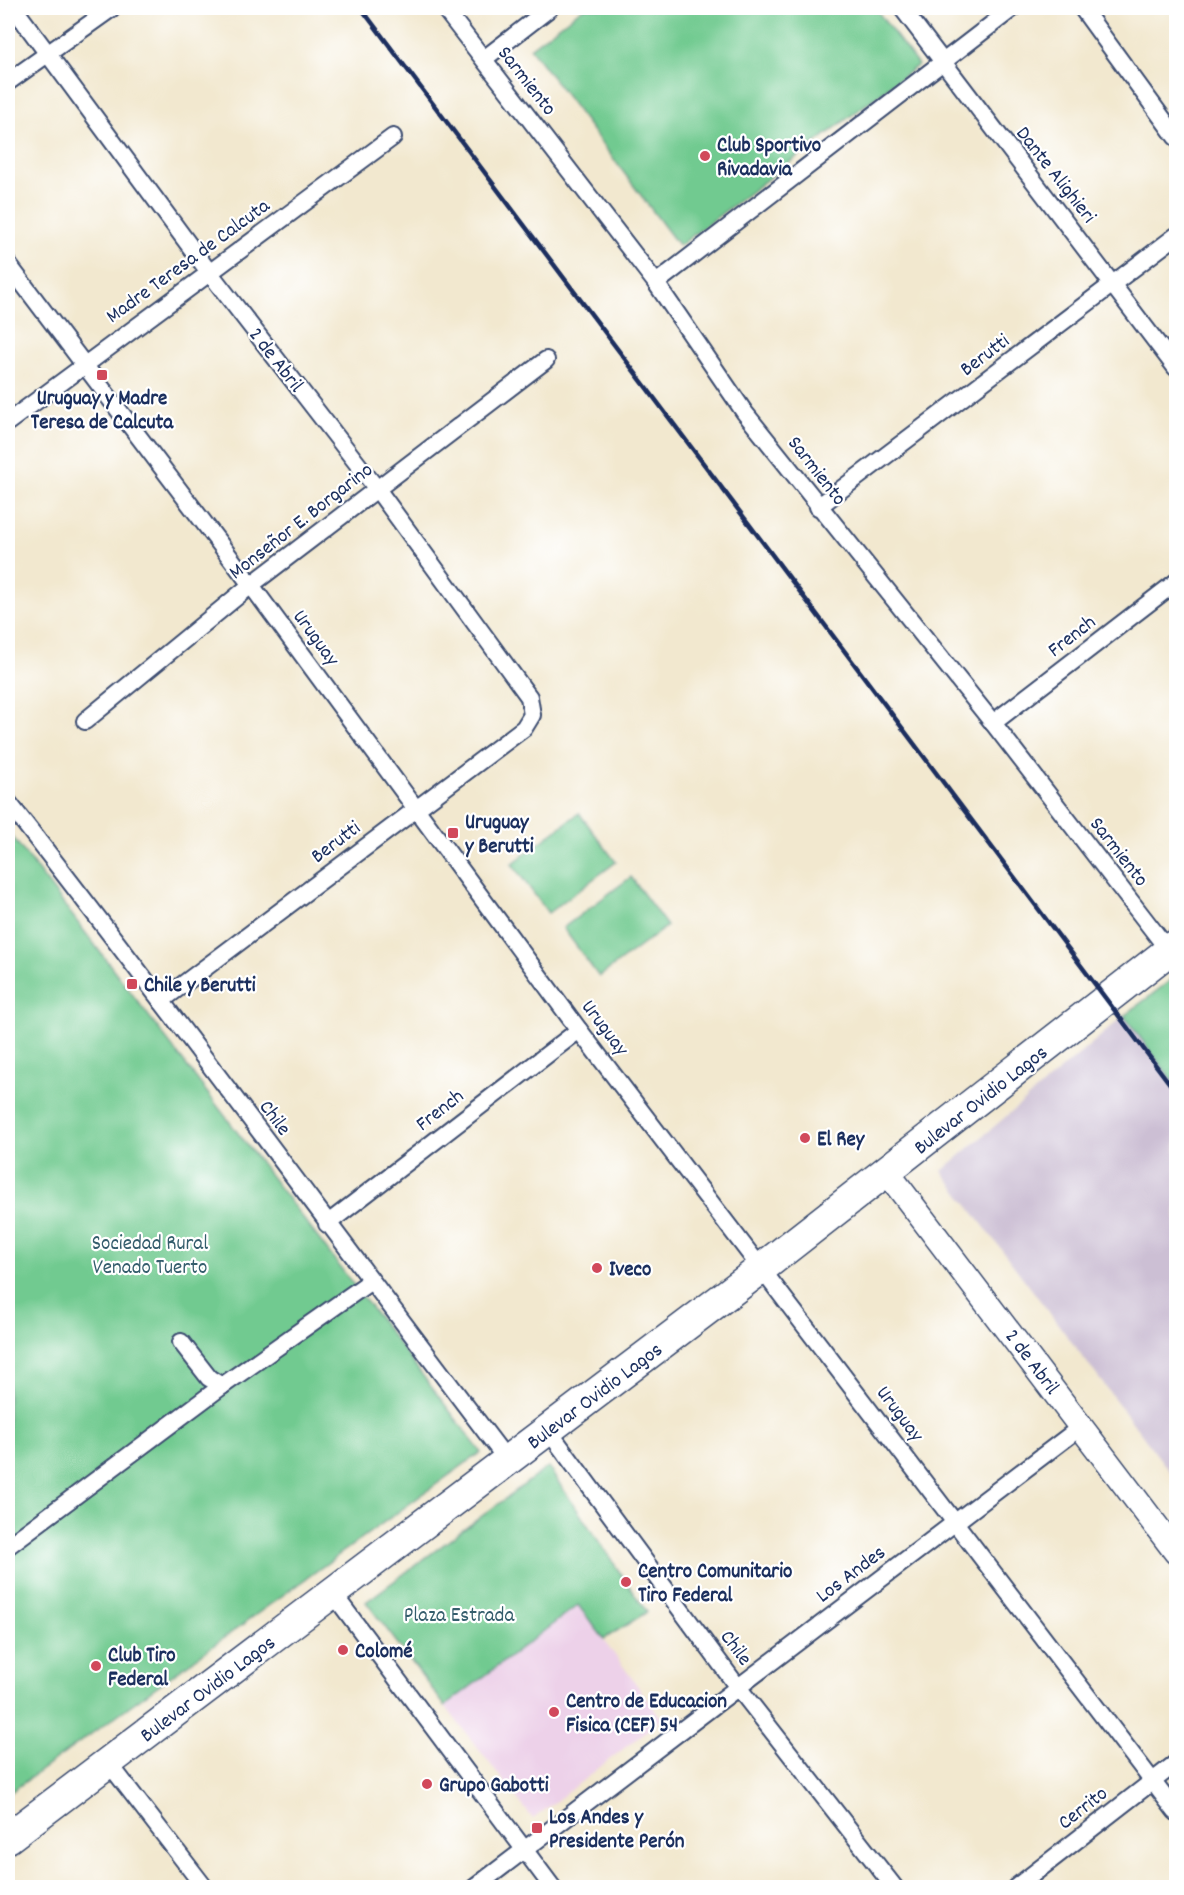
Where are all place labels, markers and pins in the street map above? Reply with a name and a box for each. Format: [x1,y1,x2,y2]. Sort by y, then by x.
place label: Club Sportivo Rivadavia [717,132,821,186]
marker: Club Sportivo Rivadavia [698,149,712,163]
marker: Uruguay y Madre Teresa de Calcuta [95,368,109,382]
place label: Uruguay y Madre Teresa de Calcuta [31,385,174,439]
place label: Uruguay y Berutti [465,809,534,863]
marker: Uruguay y Berutti [446,826,460,840]
place label: Chile y Berutti [144,972,256,1002]
marker: Chile y Berutti [125,977,139,991]
place label: El Rey [817,1126,866,1156]
marker: El Rey [798,1131,812,1145]
place label: Iveco [609,1256,651,1286]
marker: Iveco [590,1261,604,1275]
place label: Centro Comunitario Tiro Federal [638,1558,792,1612]
marker: Centro Comunitario Tiro Federal [619,1575,633,1589]
place label: Colomé [355,1638,413,1668]
place label: Club Tiro Federal [108,1642,176,1696]
marker: Colomé [336,1643,350,1657]
marker: Club Tiro Federal [89,1659,103,1673]
place label: Centro de Educacion Fisica (CEF) 54 [566,1688,727,1742]
marker: Centro de Educacion Fisica (CEF) 54 [547,1705,561,1719]
place label: Grupo Gabotti [439,1772,549,1802]
marker: Grupo Gabotti [420,1777,434,1791]
place label: Los Andes y Presidente Perón [549,1804,685,1858]
marker: Los Andes y Presidente Perón [530,1821,544,1835]

